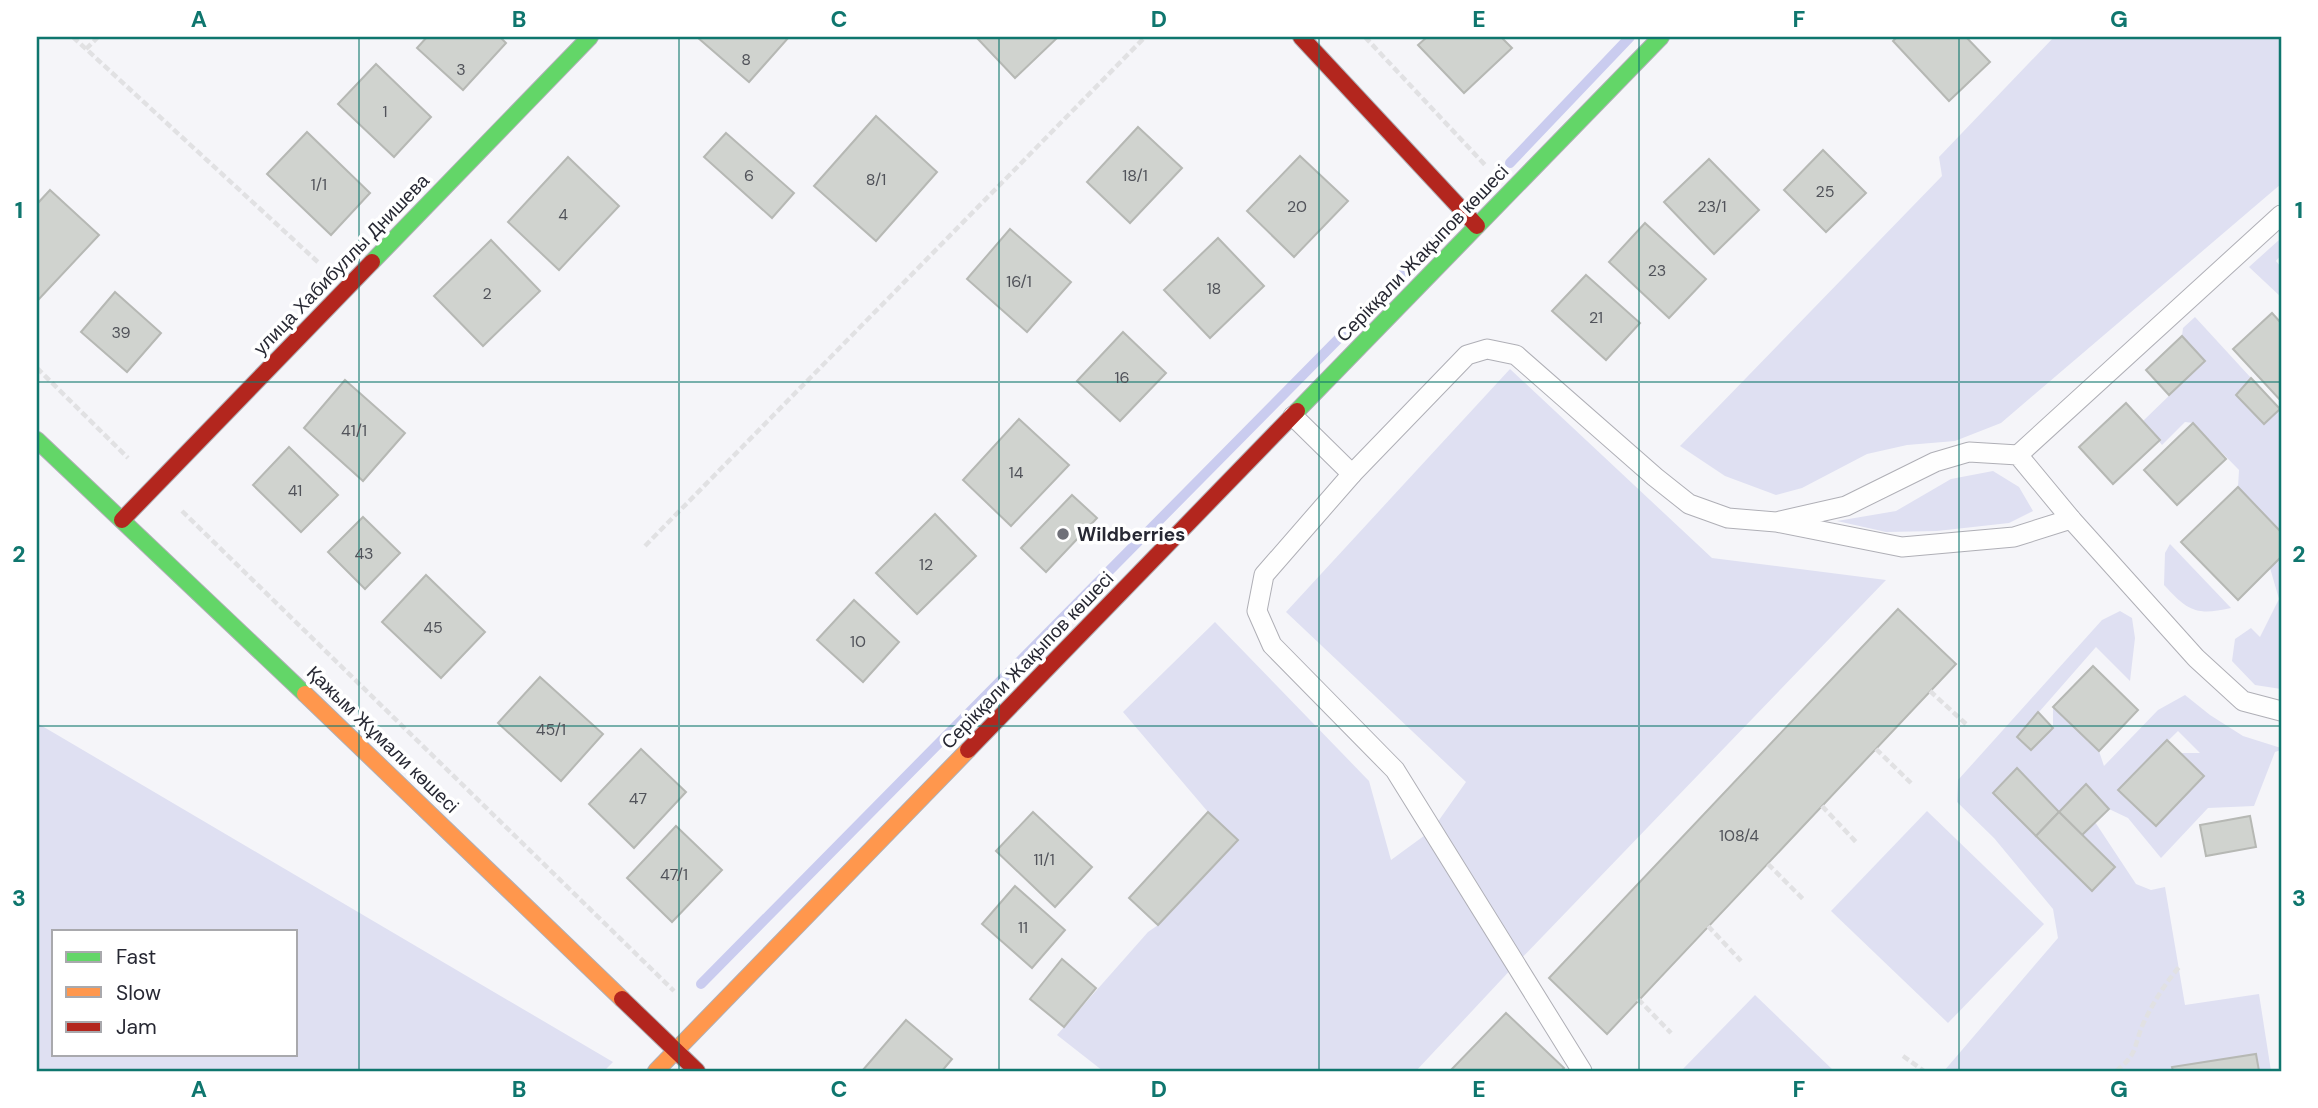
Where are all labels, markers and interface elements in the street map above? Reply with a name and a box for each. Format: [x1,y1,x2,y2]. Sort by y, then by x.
text: A [191,4,207,34]
text: B [512,4,526,34]
text: C [831,4,847,34]
text: D [1151,4,1167,34]
text: E [1472,4,1486,34]
text: F [1793,4,1806,34]
text: G [2110,4,2128,34]
house number: 8 [741,49,751,70]
house number: 3 [456,59,466,80]
house number: 1 [383,101,388,122]
street label: Серікқали Жақыпов көшесі [1331,159,1514,348]
house number: 6 [744,165,754,186]
house number: 18/1 [1122,165,1148,186]
street label: улица Хабибуллы Днишева [248,168,435,360]
house number: 8/1 [866,169,886,190]
house number: 1/1 [311,174,327,195]
house number: 25 [1816,181,1834,202]
text: 1 [15,195,23,225]
text: 1 [2295,195,2303,225]
house number: 20 [1287,196,1307,217]
house number: 23/1 [1697,196,1727,217]
house number: 4 [558,204,568,225]
house number: 23 [1648,260,1666,281]
house number: 16/1 [1006,271,1032,292]
house number: 18 [1207,278,1221,299]
house number: 2 [482,283,492,304]
house number: 21 [1589,307,1603,328]
house number: 39 [111,322,131,343]
house number: 16 [1114,367,1130,388]
house number: 41/1 [341,420,367,441]
house number: 14 [1009,462,1024,483]
house number: 41 [288,480,302,501]
place label: Wildberries [1077,522,1185,547]
marker: Wildberries [1055,526,1071,542]
text: 2 [12,539,26,569]
text: 2 [2292,539,2306,569]
house number: 43 [354,543,374,564]
house number: 12 [919,554,933,575]
street label: Серікқали Жақыпов көшесі [936,566,1119,755]
house number: 45 [423,617,443,638]
house number: 10 [850,631,866,652]
street label: Қажым Жұмали көшесі [301,660,464,819]
house number: 45/1 [536,719,566,740]
house number: 47 [629,788,647,809]
house number: 108/4 [1719,825,1759,846]
house number: 11/1 [1033,849,1055,870]
house number: 47/1 [660,864,688,885]
text: 3 [12,883,26,913]
text: 3 [2292,883,2306,913]
house number: 11 [1018,917,1028,938]
legend [52,930,298,1056]
text: Fast [116,943,156,971]
text: Slow [116,979,161,1007]
text: Jam [116,1013,157,1041]
text: A [191,1074,207,1104]
text: B [512,1074,526,1104]
text: C [831,1074,847,1104]
text: D [1151,1074,1167,1104]
text: E [1472,1074,1486,1104]
text: F [1793,1074,1806,1104]
text: G [2110,1074,2128,1104]

